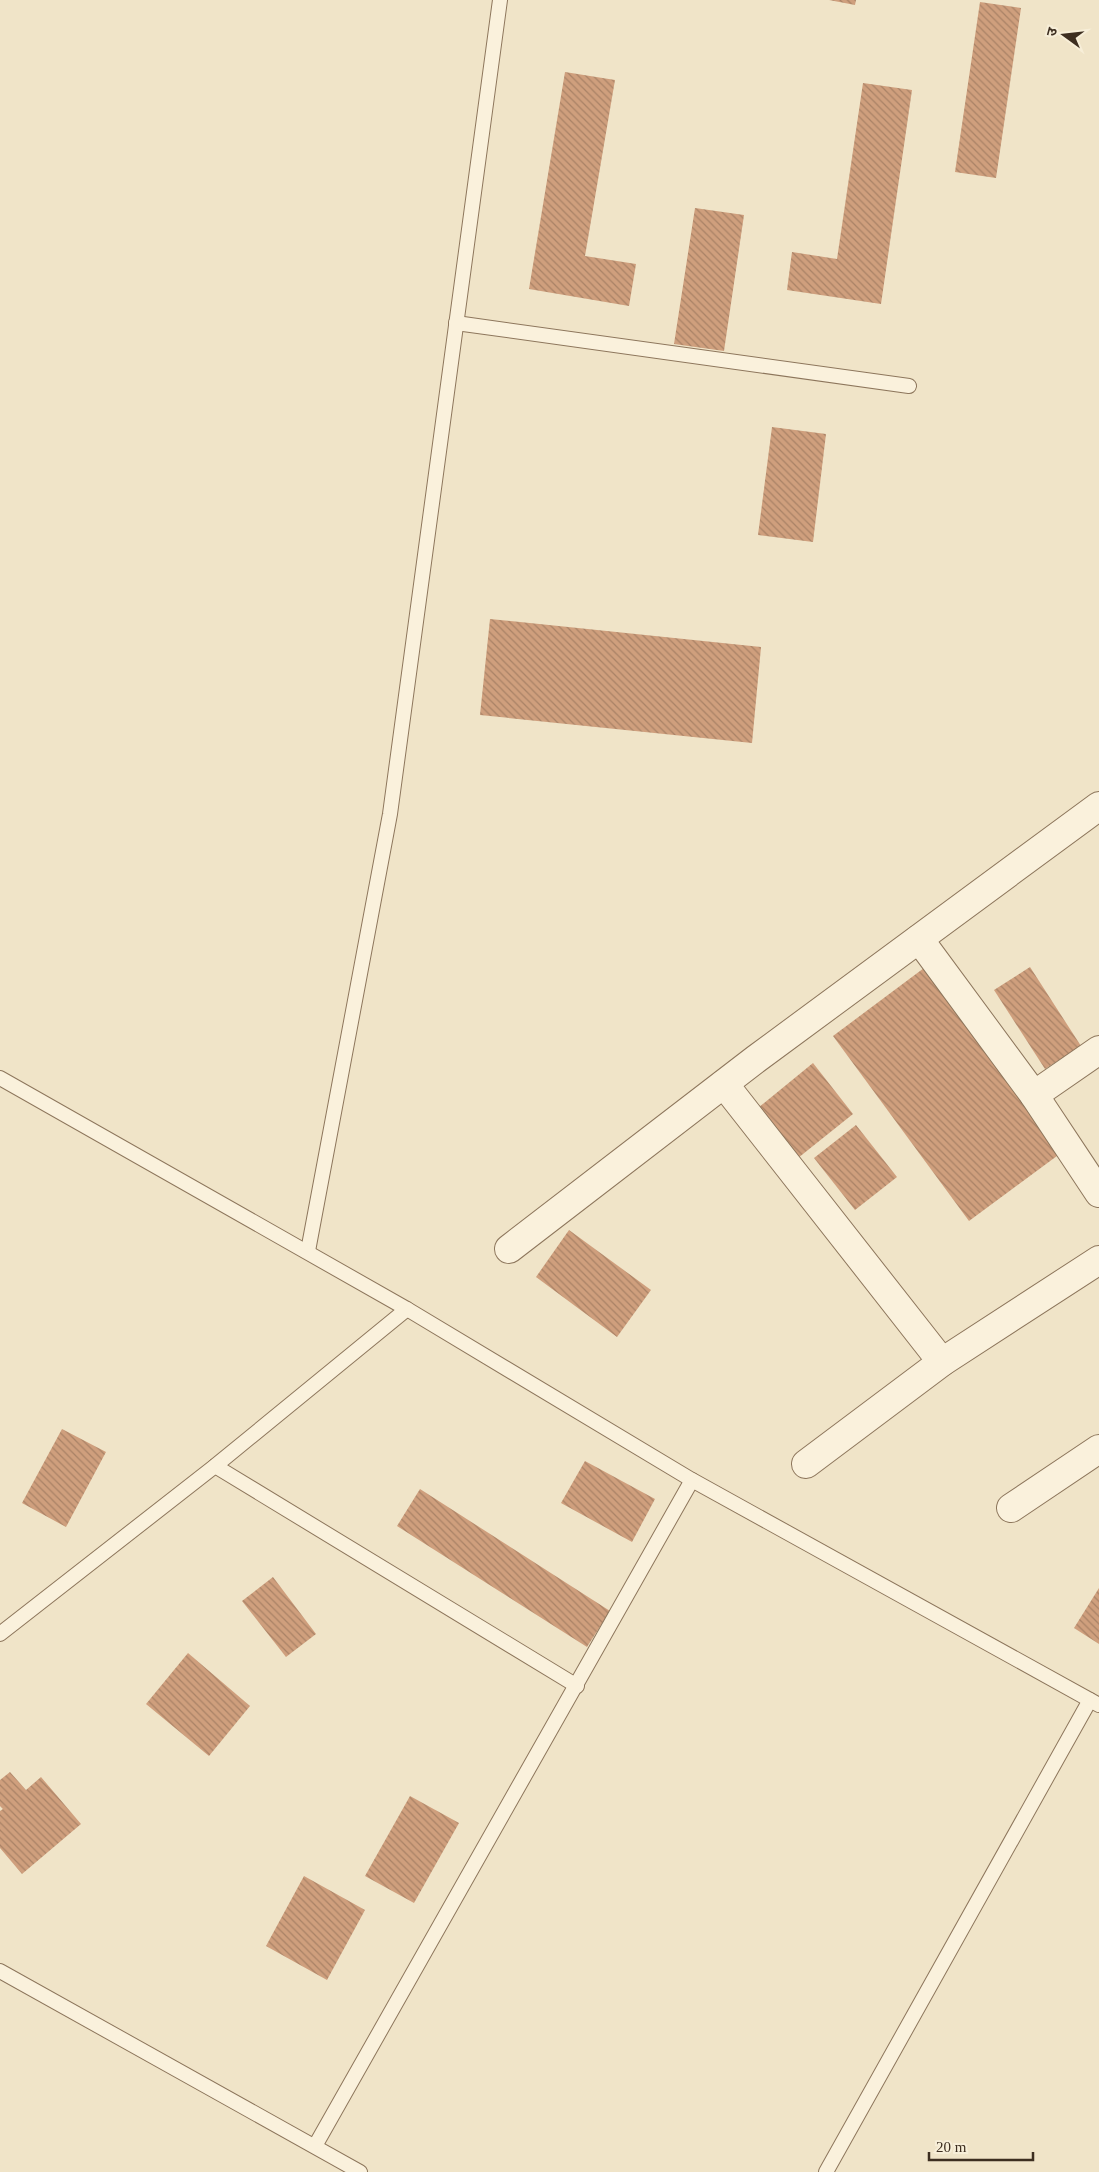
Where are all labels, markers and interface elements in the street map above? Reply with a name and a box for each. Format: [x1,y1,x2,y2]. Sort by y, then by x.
north arrow [1039,10,1089,60]
text: उ [1044,25,1060,38]
scale bar [929,2130,1033,2162]
text: 20 m [936,2139,967,2155]

